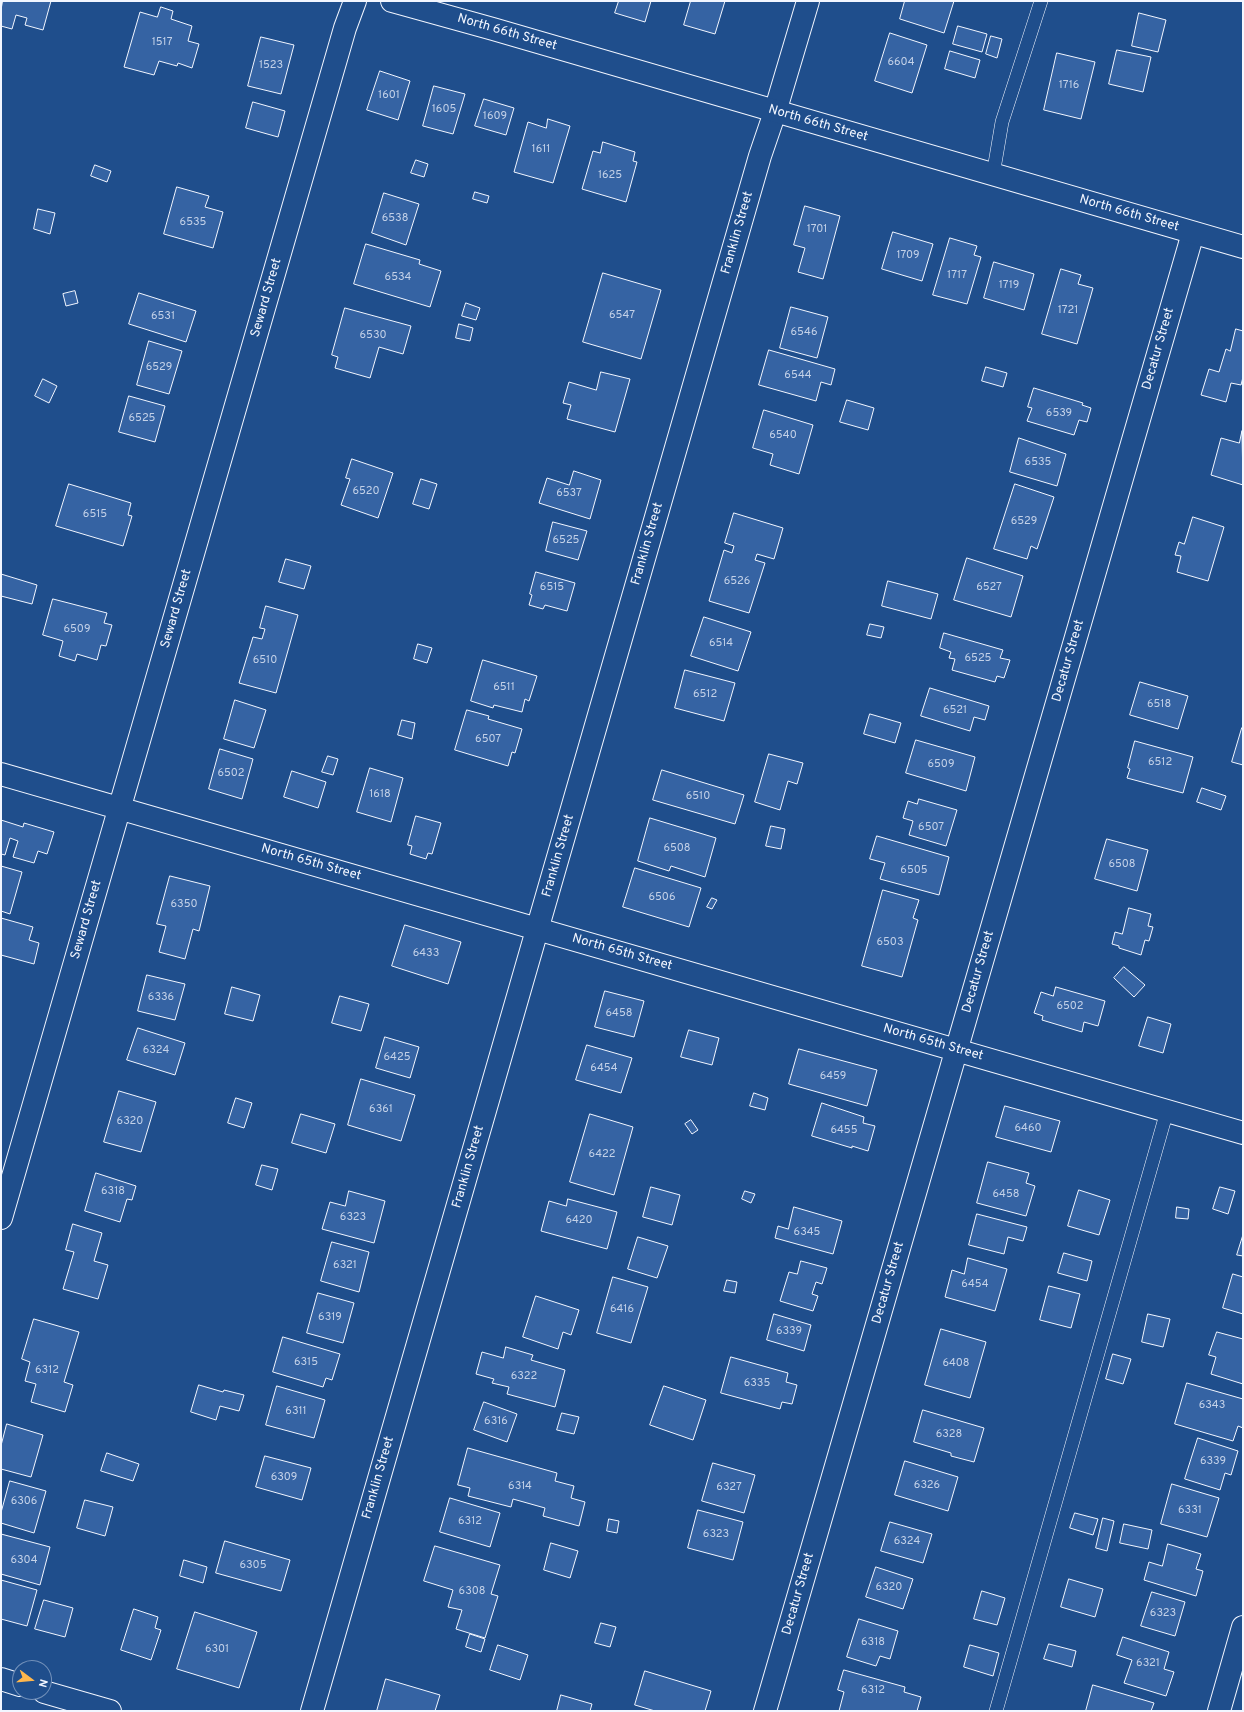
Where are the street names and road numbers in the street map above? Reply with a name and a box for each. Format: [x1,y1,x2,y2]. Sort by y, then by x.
street label: North 66th Street [455,11,559,55]
street label: North 66th Street [766,102,870,146]
street label: Franklin Street [719,190,757,276]
street label: North 66th Street [1077,192,1181,236]
street label: Seward Street [248,257,286,339]
street label: Decatur Street [1140,306,1178,392]
street label: Franklin Street [629,501,667,587]
street label: Seward Street [158,568,196,650]
street label: Decatur Street [1050,618,1088,704]
street label: Franklin Street [540,813,578,899]
street label: North 65th Street [259,841,363,885]
street label: Seward Street [68,879,106,961]
street label: Decatur Street [960,929,998,1015]
street label: North 65th Street [570,931,674,975]
street label: North 65th Street [881,1021,985,1065]
street label: Franklin Street [450,1124,488,1210]
street label: Decatur Street [870,1240,908,1326]
street label: Franklin Street [360,1435,398,1521]
street label: Decatur Street [780,1551,818,1637]

